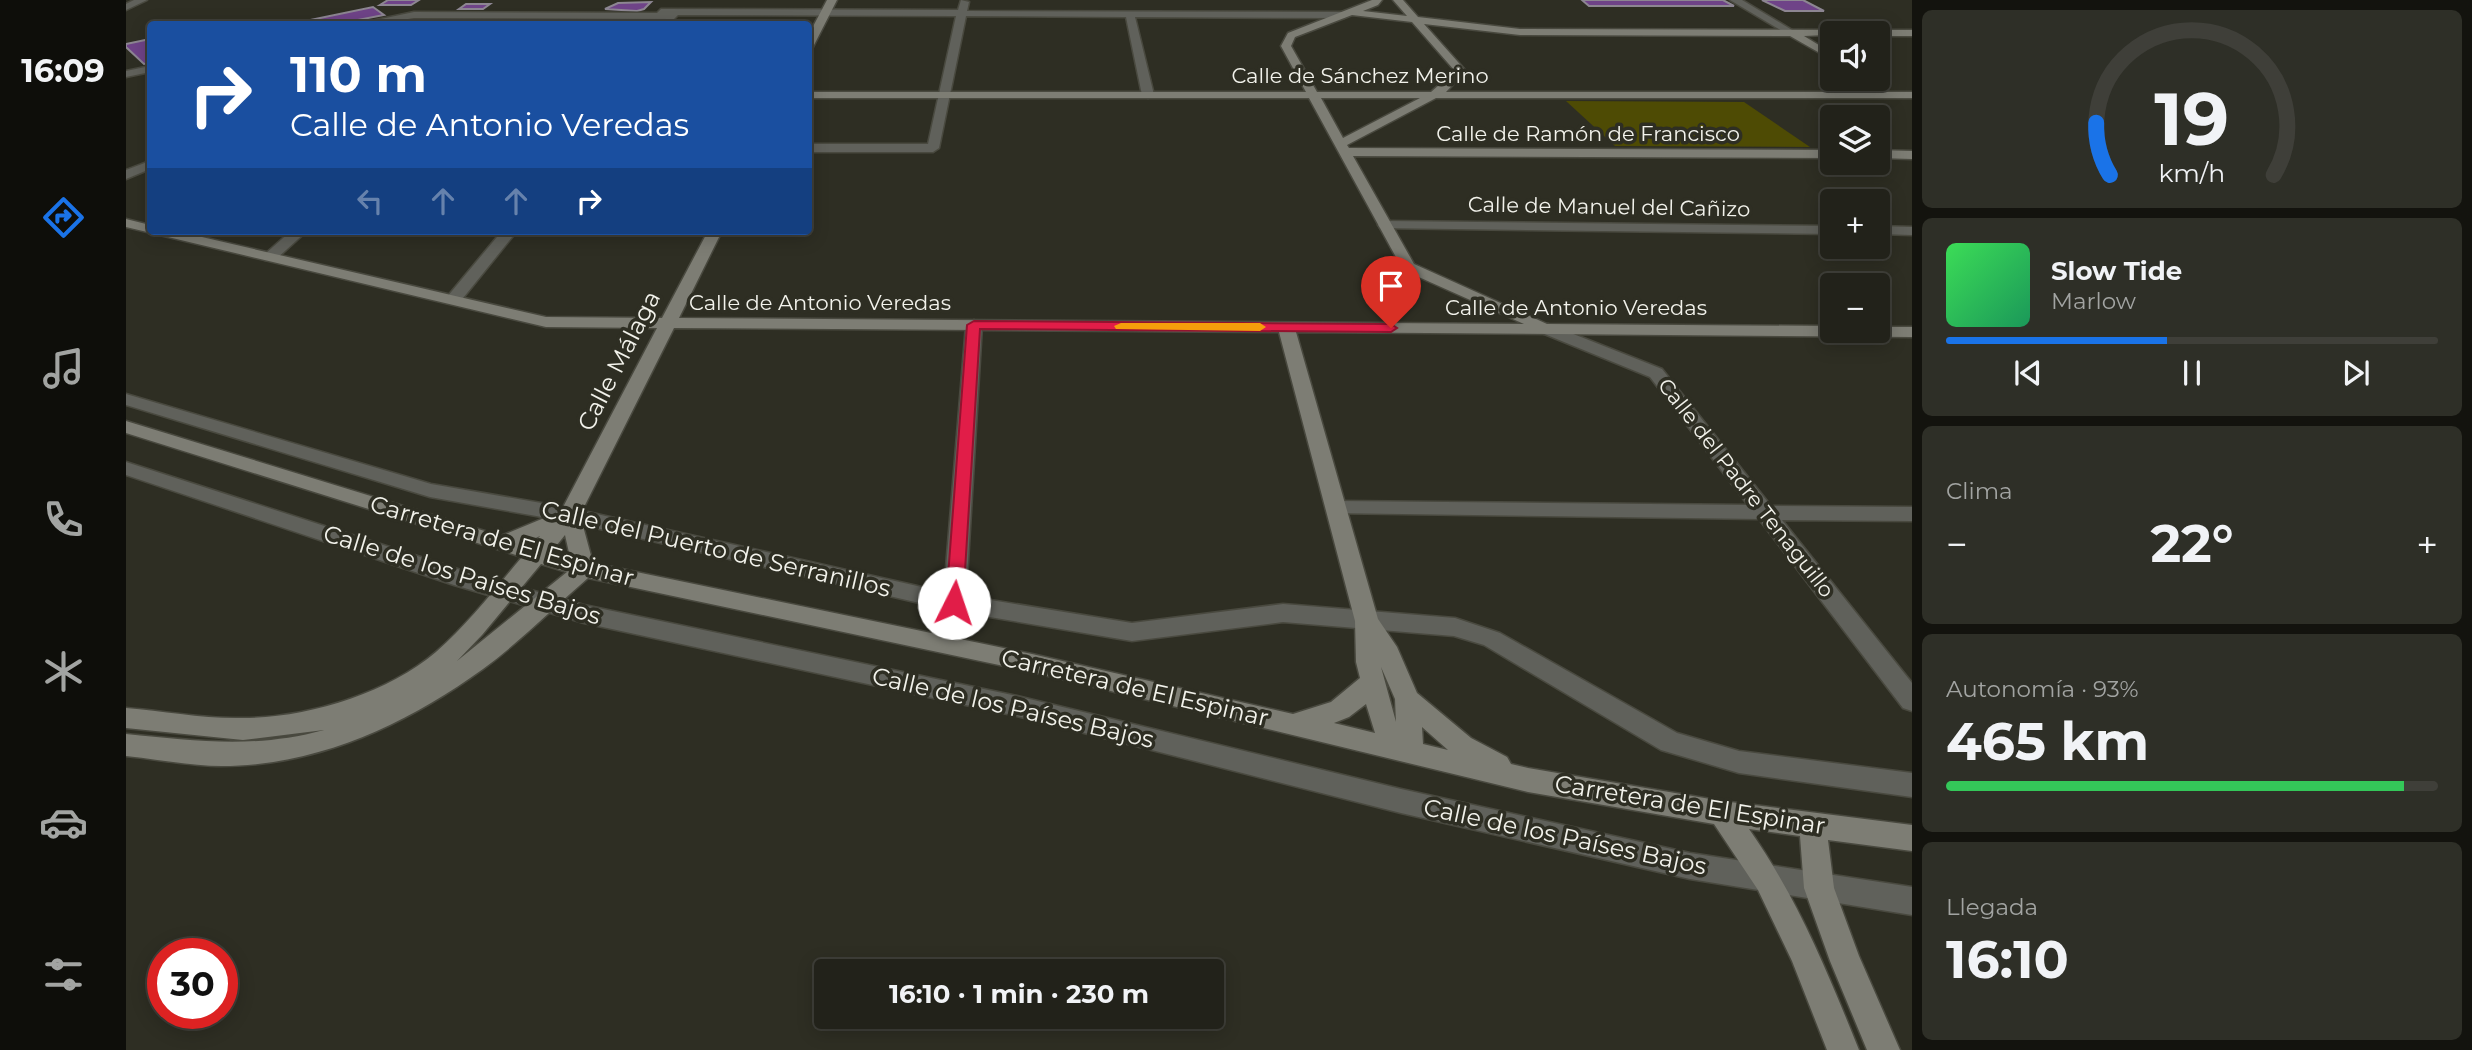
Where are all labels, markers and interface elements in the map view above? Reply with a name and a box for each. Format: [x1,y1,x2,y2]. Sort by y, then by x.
map controls [1820,21,1890,343]
button: sound [1820,21,1890,91]
text: 110 m [290,45,427,104]
icon: right [175,49,266,140]
text: 16:09 [21,51,105,90]
street label: Calle de Sánchez Merino [1231,63,1489,88]
text: 19 [2155,75,2229,163]
text: Calle de Antonio Veredas [290,105,689,144]
button: layers [1820,105,1890,175]
street label: Calle de Ramón de Francisco [1436,121,1740,146]
text: km/h [2159,158,2225,188]
icon: left [351,182,389,220]
icon: ahead [424,182,462,220]
icon: ahead [497,182,535,220]
icon: right [570,182,608,220]
button: + [1820,189,1890,259]
street label: Calle de Manuel del Cañizo [1468,192,1750,221]
icon: directions [39,193,88,242]
text: Slow Tide [2051,255,2182,287]
pin [1361,256,1421,328]
icon: arrive [1372,267,1410,305]
button: − [1820,273,1890,343]
street label: Calle Málaga [571,286,666,436]
text: Marlow [2051,287,2136,315]
street label: Calle de Antonio Veredas [689,290,951,315]
street label: Calle de Antonio Veredas [1445,295,1707,320]
icon: music [39,344,88,393]
icon: previous [2009,354,2047,392]
icon: pause [2173,354,2211,392]
icon: next [2337,354,2375,392]
street label: Calle del Padre Tenaguillo [1653,373,1840,602]
text: Clima [1946,477,2013,505]
street label: Carretera de El Espinar [367,489,637,592]
street label: Calle del Puerto de Serranillos [539,494,894,603]
icon: phone [39,495,88,544]
text: 22° [2150,512,2234,575]
street label: Calle de los Países Bajos [320,518,604,631]
text: − [1946,521,1968,568]
text: + [2416,521,2438,568]
position arrow [917,566,991,640]
street label: Carretera de El Espinar [999,643,1272,732]
icon: climate [39,647,88,696]
street label: Calle de los Países Bajos [869,661,1157,754]
text: Autonomía · 93% [1946,675,2139,703]
text: 465 km [1946,710,2149,773]
street label: Carretera de El Espinar [1553,769,1827,840]
street label: Calle de los Países Bajos [1421,792,1709,881]
icon: car [39,798,88,847]
text: Llegada [1946,893,2038,921]
text: 16:10 [1946,928,2069,991]
speed limit sign: 30 [147,938,238,1029]
icon: filters [39,950,88,999]
text: 16:10 · 1 min · 230 m [889,978,1149,1010]

